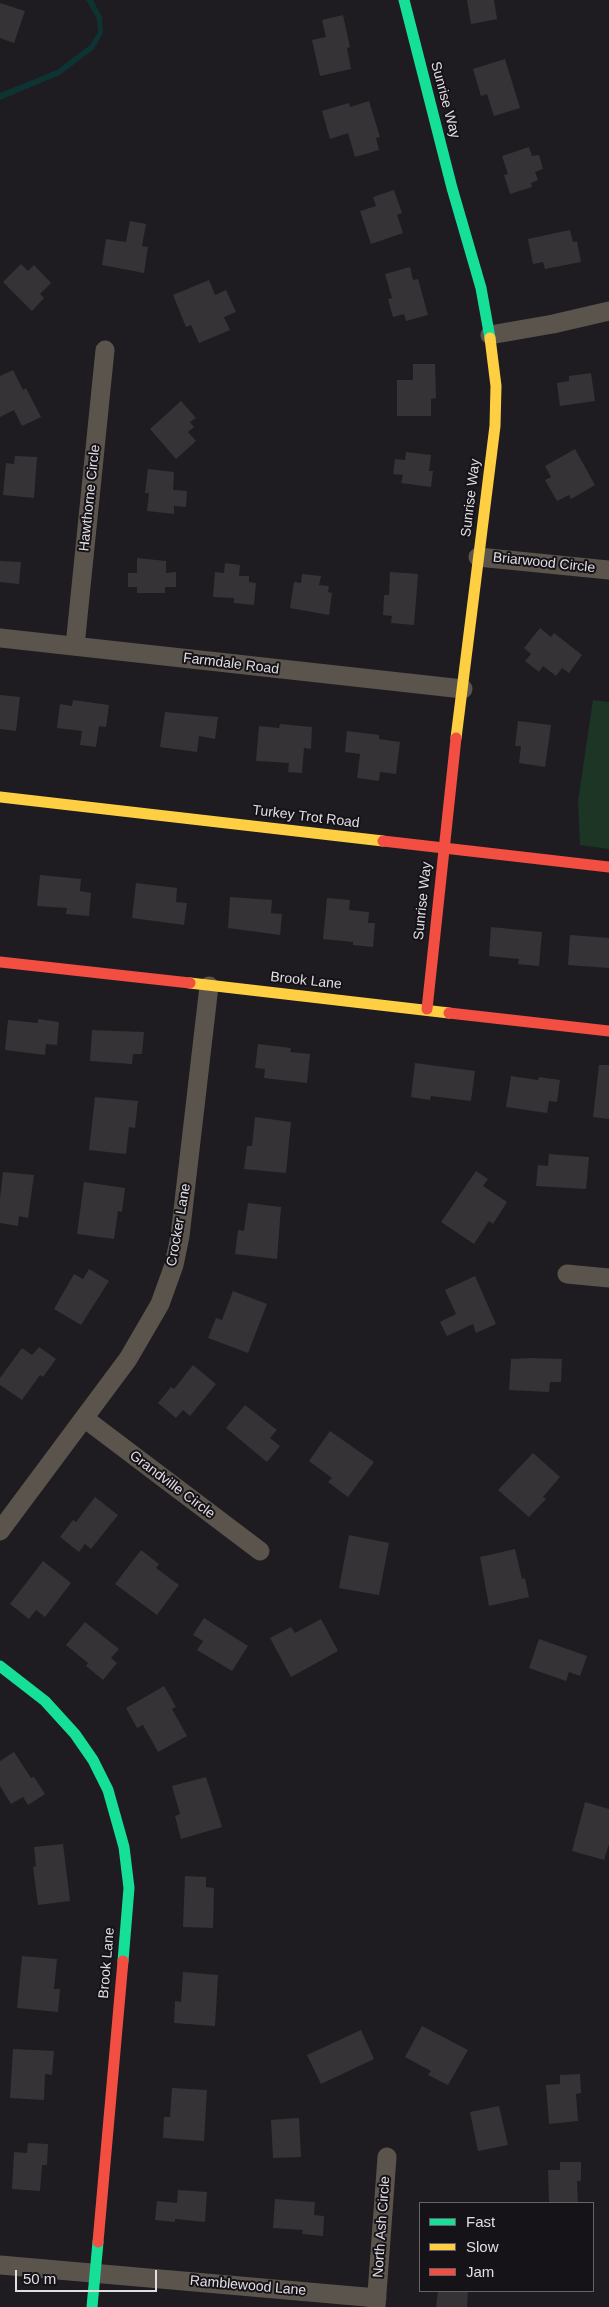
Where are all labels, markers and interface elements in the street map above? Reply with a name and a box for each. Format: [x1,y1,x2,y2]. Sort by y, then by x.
street label: Sunrise Way [427,60,463,140]
street label: Hawthorne Circle [76,444,104,552]
street label: Sunrise Way [458,458,484,538]
street label: Briarwood Circle [492,549,596,577]
street label: Farmdale Road [182,650,280,678]
street label: Turkey Trot Road [251,802,361,832]
street label: Sunrise Way [411,861,435,941]
street label: Brook Lane [270,969,342,993]
street label: Crocker Lane [163,1182,195,1268]
street label: Grandville Circle [126,1447,218,1523]
street label: Brook Lane [96,1927,118,1999]
street label: North Ash Circle [370,2176,394,2278]
legend [419,2202,594,2292]
text: Fast [466,2213,495,2230]
text: Slow [466,2238,499,2255]
scale bar [18,2260,160,2292]
text: Jam [466,2263,494,2280]
text: 50 m [23,2270,56,2287]
street label: Ramblewood Lane [189,2273,307,2299]

